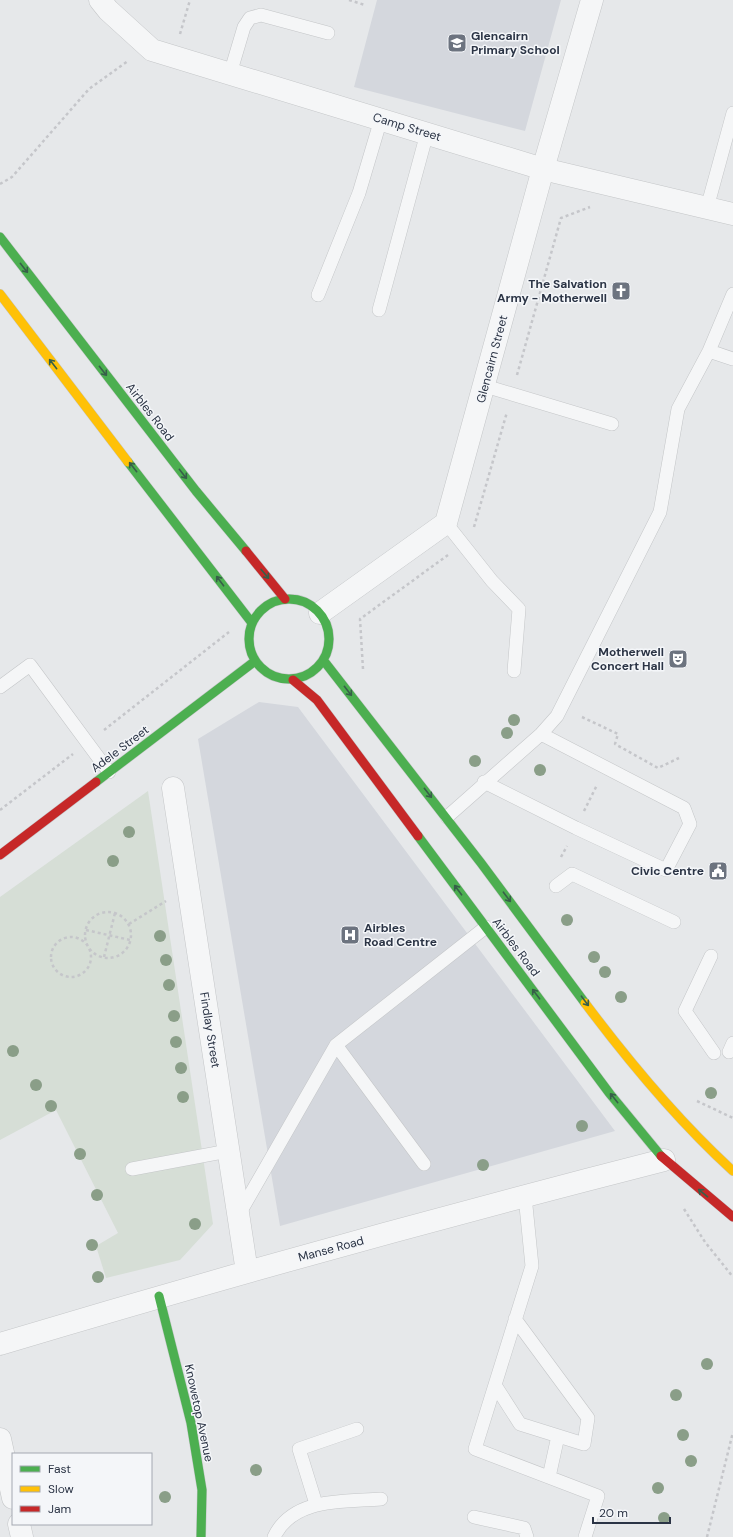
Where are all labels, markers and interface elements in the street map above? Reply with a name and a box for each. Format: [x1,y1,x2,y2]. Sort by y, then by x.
place label: Glencairn Primary School [471,28,560,58]
school or university icon: Glencairn Primary School [446,32,468,54]
street label: Camp Street [371,109,443,145]
one-way arrow [20,262,28,273]
place label: The Salvation Army - Motherwell [497,276,607,306]
church icon: The Salvation Army - Motherwell [610,280,632,302]
street label: Glencairn Street [473,313,511,405]
one-way arrow [49,358,58,369]
one-way arrow [99,365,108,376]
street label: Airbles Road [122,380,178,444]
one-way arrow [128,461,137,472]
one-way arrow [178,468,187,479]
one-way arrow [260,569,269,580]
one-way arrow [216,575,224,586]
place label: Motherwell Concert Hall [591,644,664,674]
theatre icon: Motherwell Concert Hall [667,648,689,670]
one-way arrow [343,686,352,697]
street label: Adele Street [88,722,152,776]
one-way arrow [424,788,433,799]
public building icon: Civic Centre [707,860,729,882]
place label: Civic Centre [631,863,704,879]
one-way arrow [454,885,463,896]
one-way arrow [503,891,511,902]
street label: Airbles Road [489,914,543,980]
place label: Airbles Road Centre [364,920,437,950]
hospital icon: Airbles Road Centre [339,924,361,946]
one-way arrow [532,989,540,1000]
street label: Findlay Street [196,991,224,1069]
one-way arrow [580,996,589,1007]
one-way arrow [610,1093,619,1104]
one-way arrow [697,1188,708,1197]
street label: Manse Road [296,1233,366,1265]
street label: Knowetop Avenue [181,1363,217,1463]
legend [12,1453,152,1525]
text: Fast [48,1461,71,1477]
text: Slow [48,1481,74,1497]
scale bar [593,1499,670,1525]
text: Jam [48,1501,71,1517]
text: 20 m [599,1505,628,1521]

